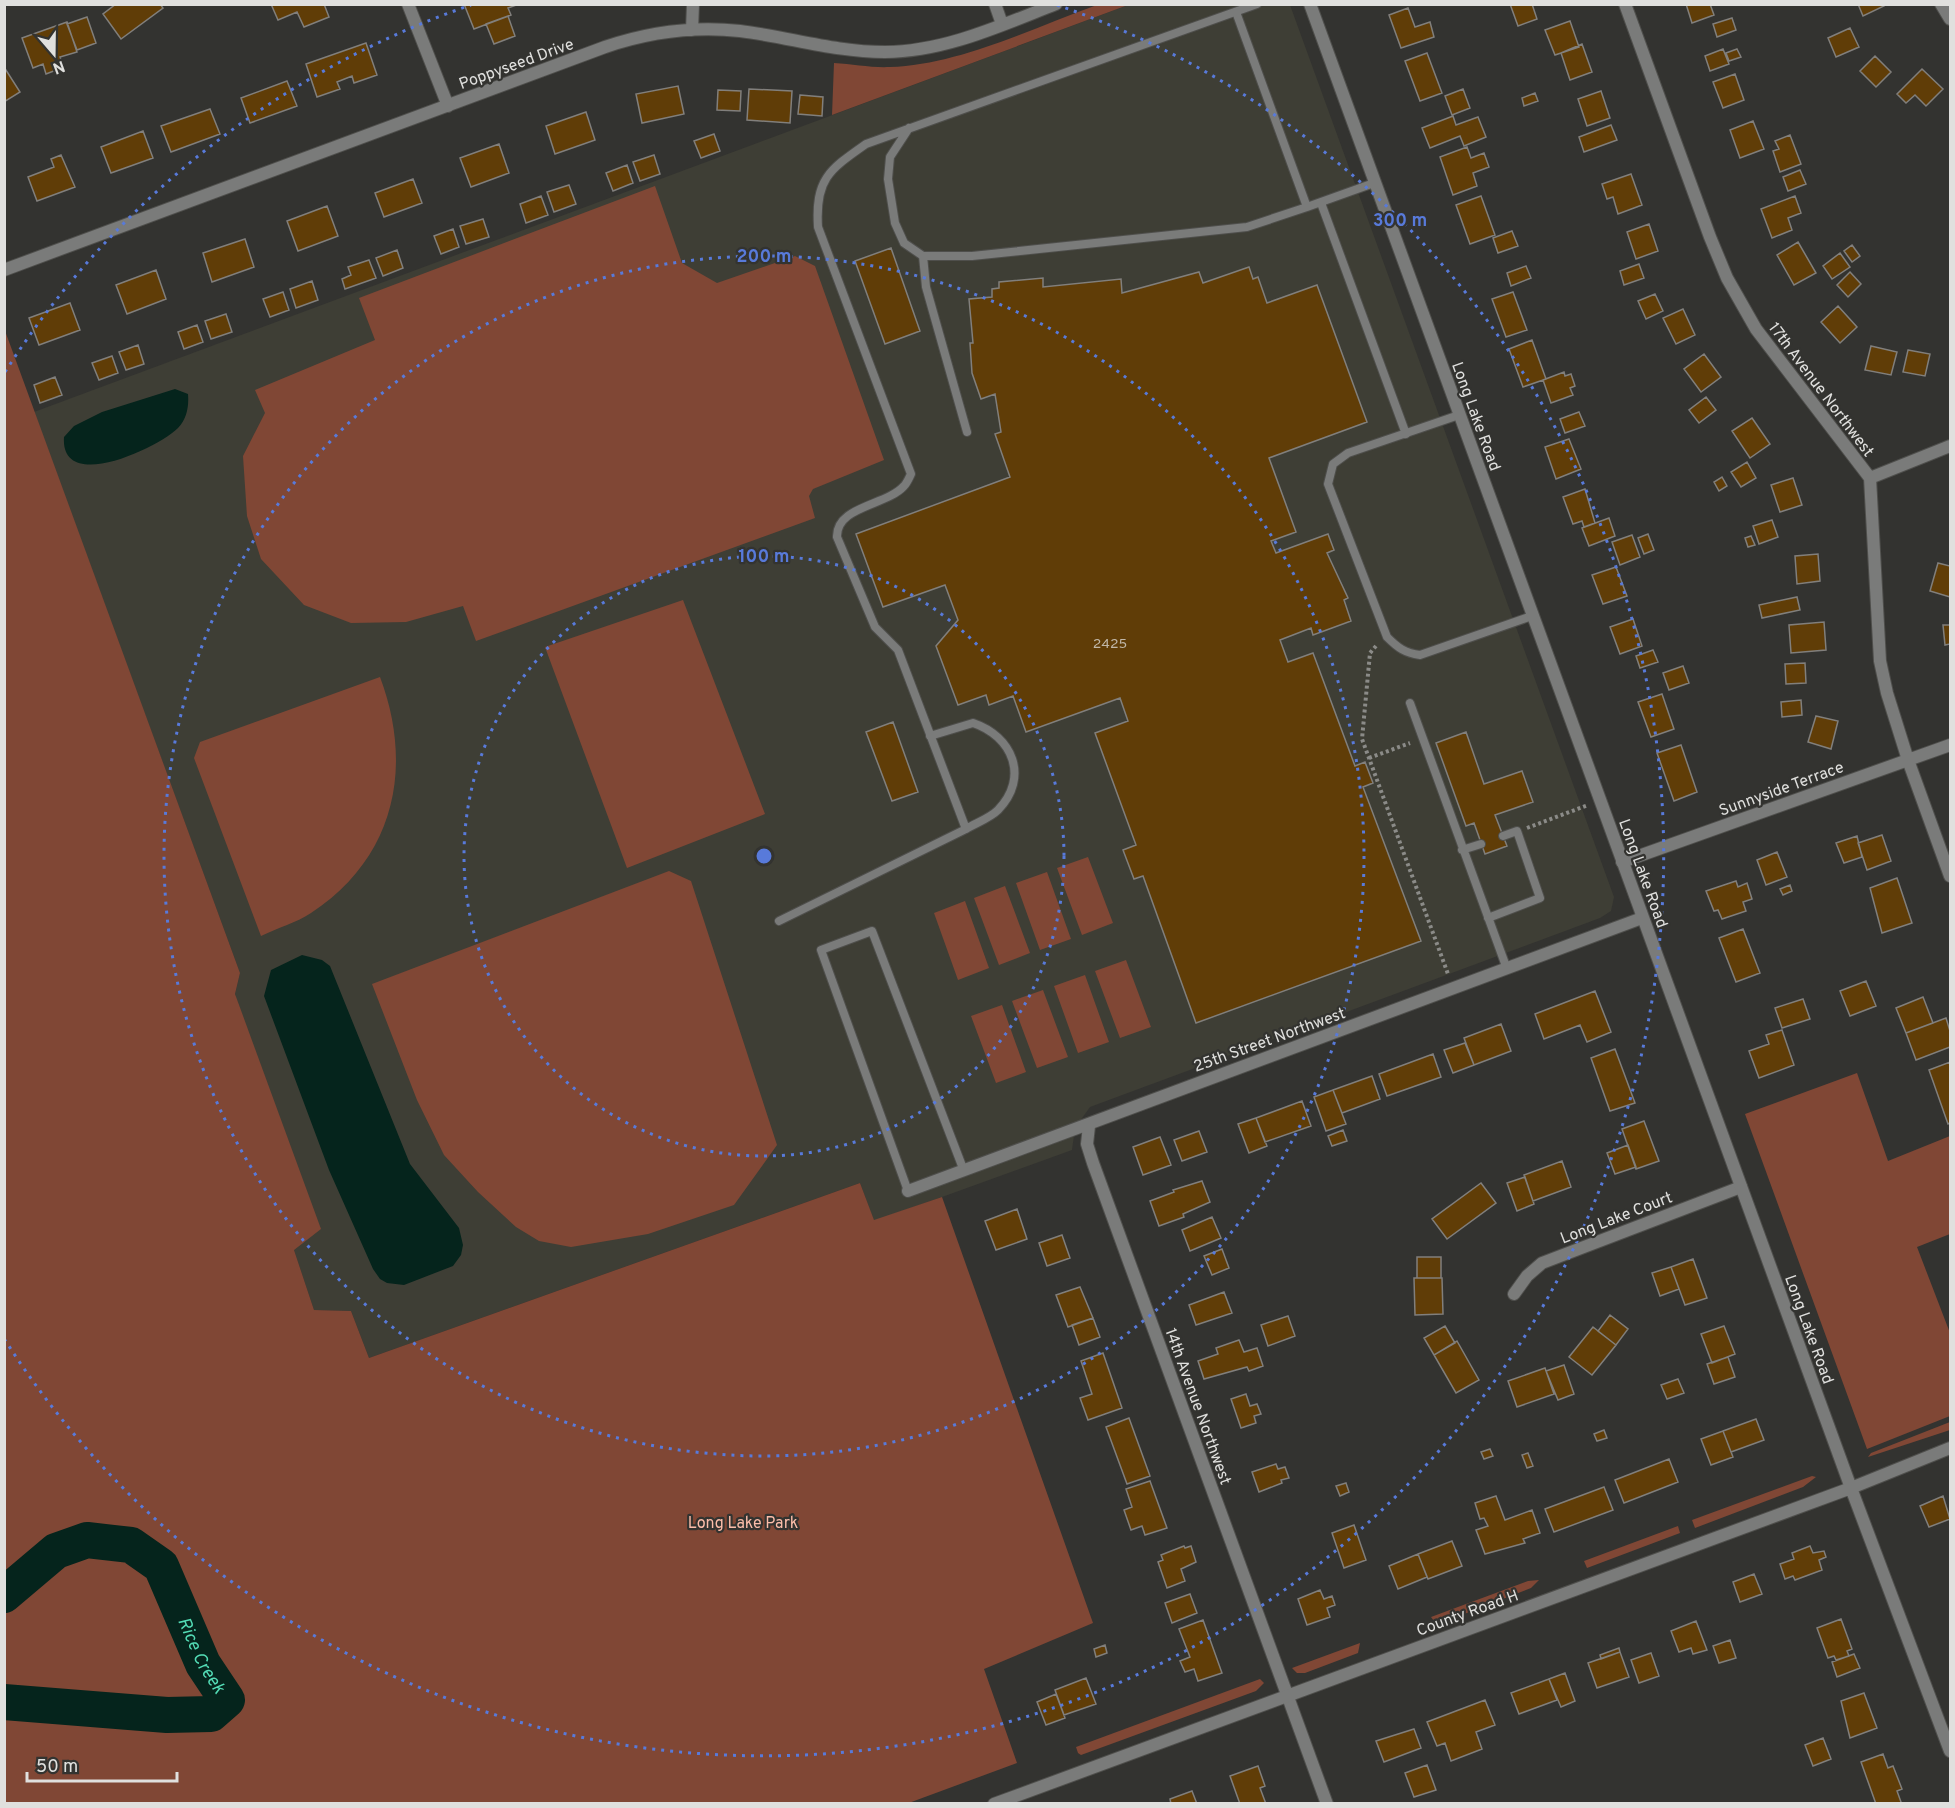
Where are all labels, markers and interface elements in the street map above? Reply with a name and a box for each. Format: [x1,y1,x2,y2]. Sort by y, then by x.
north arrow [24,24,84,84]
street label: Poppyseed Drive [456,35,577,95]
text: N [50,55,67,78]
text: 300 m [1373,210,1427,233]
text: 200 m [736,246,792,269]
street label: 17th Avenue Northwest [1763,319,1878,461]
street label: Long Lake Road [1446,359,1504,474]
text: 100 m [738,546,790,569]
house number: 2425 [1093,636,1127,653]
street label: Sunnyside Terrace [1717,758,1847,822]
street label: Long Lake Road [1613,816,1671,931]
centre of rings [754,846,774,866]
street label: 25th Street Northwest [1191,1004,1348,1078]
street label: Long Lake Court [1558,1188,1676,1249]
street label: Long Lake Road [1779,1272,1837,1387]
street label: 14th Avenue Northwest [1159,1326,1235,1488]
park label: Long Lake Park [688,1514,798,1534]
street label: County Road H [1414,1586,1521,1642]
water label: Rice Creek [171,1614,230,1699]
scale bar [27,1745,177,1783]
text: 50 m [36,1756,78,1779]

